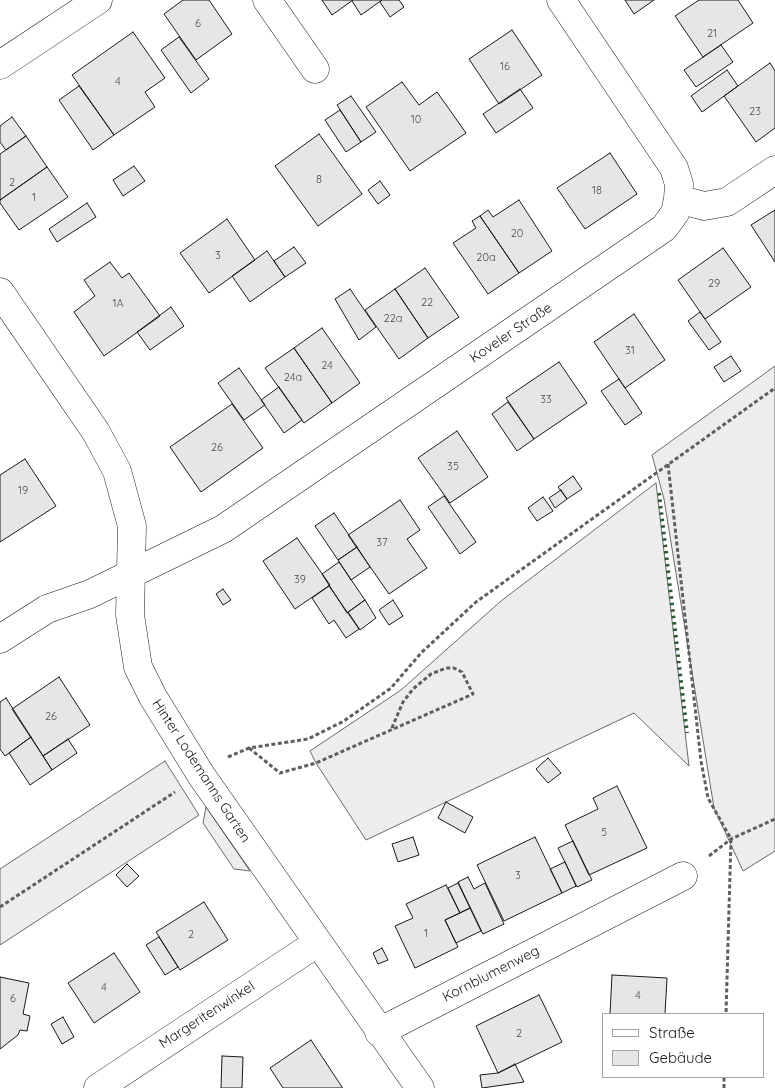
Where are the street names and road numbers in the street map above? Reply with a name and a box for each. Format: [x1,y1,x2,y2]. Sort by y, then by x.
street label: Koveler Straße [467,299,555,367]
street label: Hinter Lodemanns Garten [148,696,254,846]
street label: Kornblumenweg [440,942,542,1006]
street label: Margeritenwinkel [156,978,258,1052]

